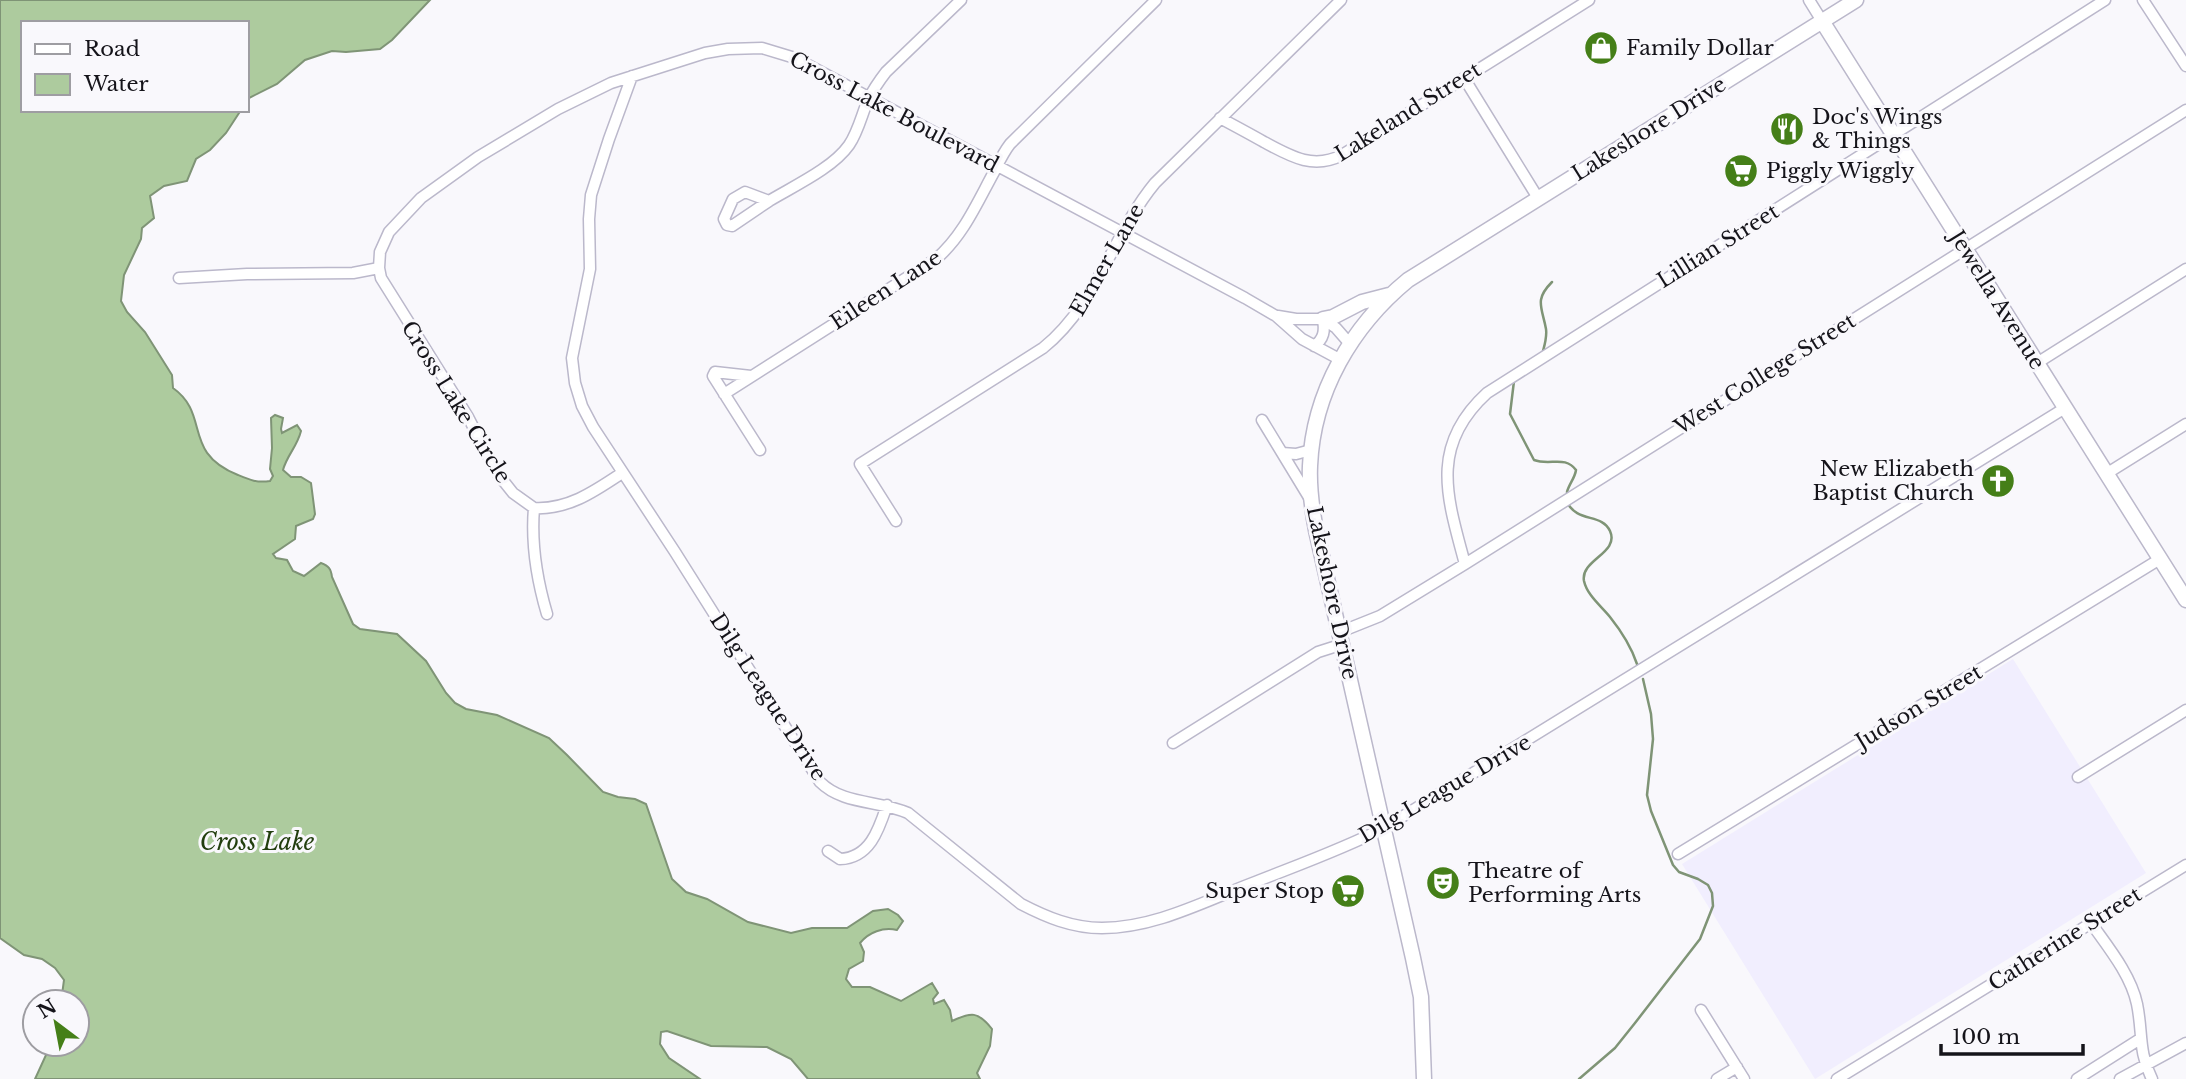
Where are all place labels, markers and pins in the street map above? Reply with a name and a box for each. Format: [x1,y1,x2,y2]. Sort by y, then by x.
shop icon: Family Dollar [1582,29,1620,67]
place label: Family Dollar [1626,35,1774,61]
place label: Doc's Wings & Things [1812,104,1943,154]
restaurant icon: Doc's Wings & Things [1768,110,1806,148]
supermarket icon: Piggly Wiggly [1722,152,1760,190]
place label: Piggly Wiggly [1766,158,1915,184]
place label: New Elizabeth Baptist Church [1813,456,1974,506]
church icon: New Elizabeth Baptist Church [1979,462,2017,500]
place label: Theatre of Performing Arts [1468,858,1641,908]
theatre icon: Theatre of Performing Arts [1424,864,1462,902]
supermarket icon: Super Stop [1329,872,1367,910]
place label: Super Stop [1205,878,1324,904]

